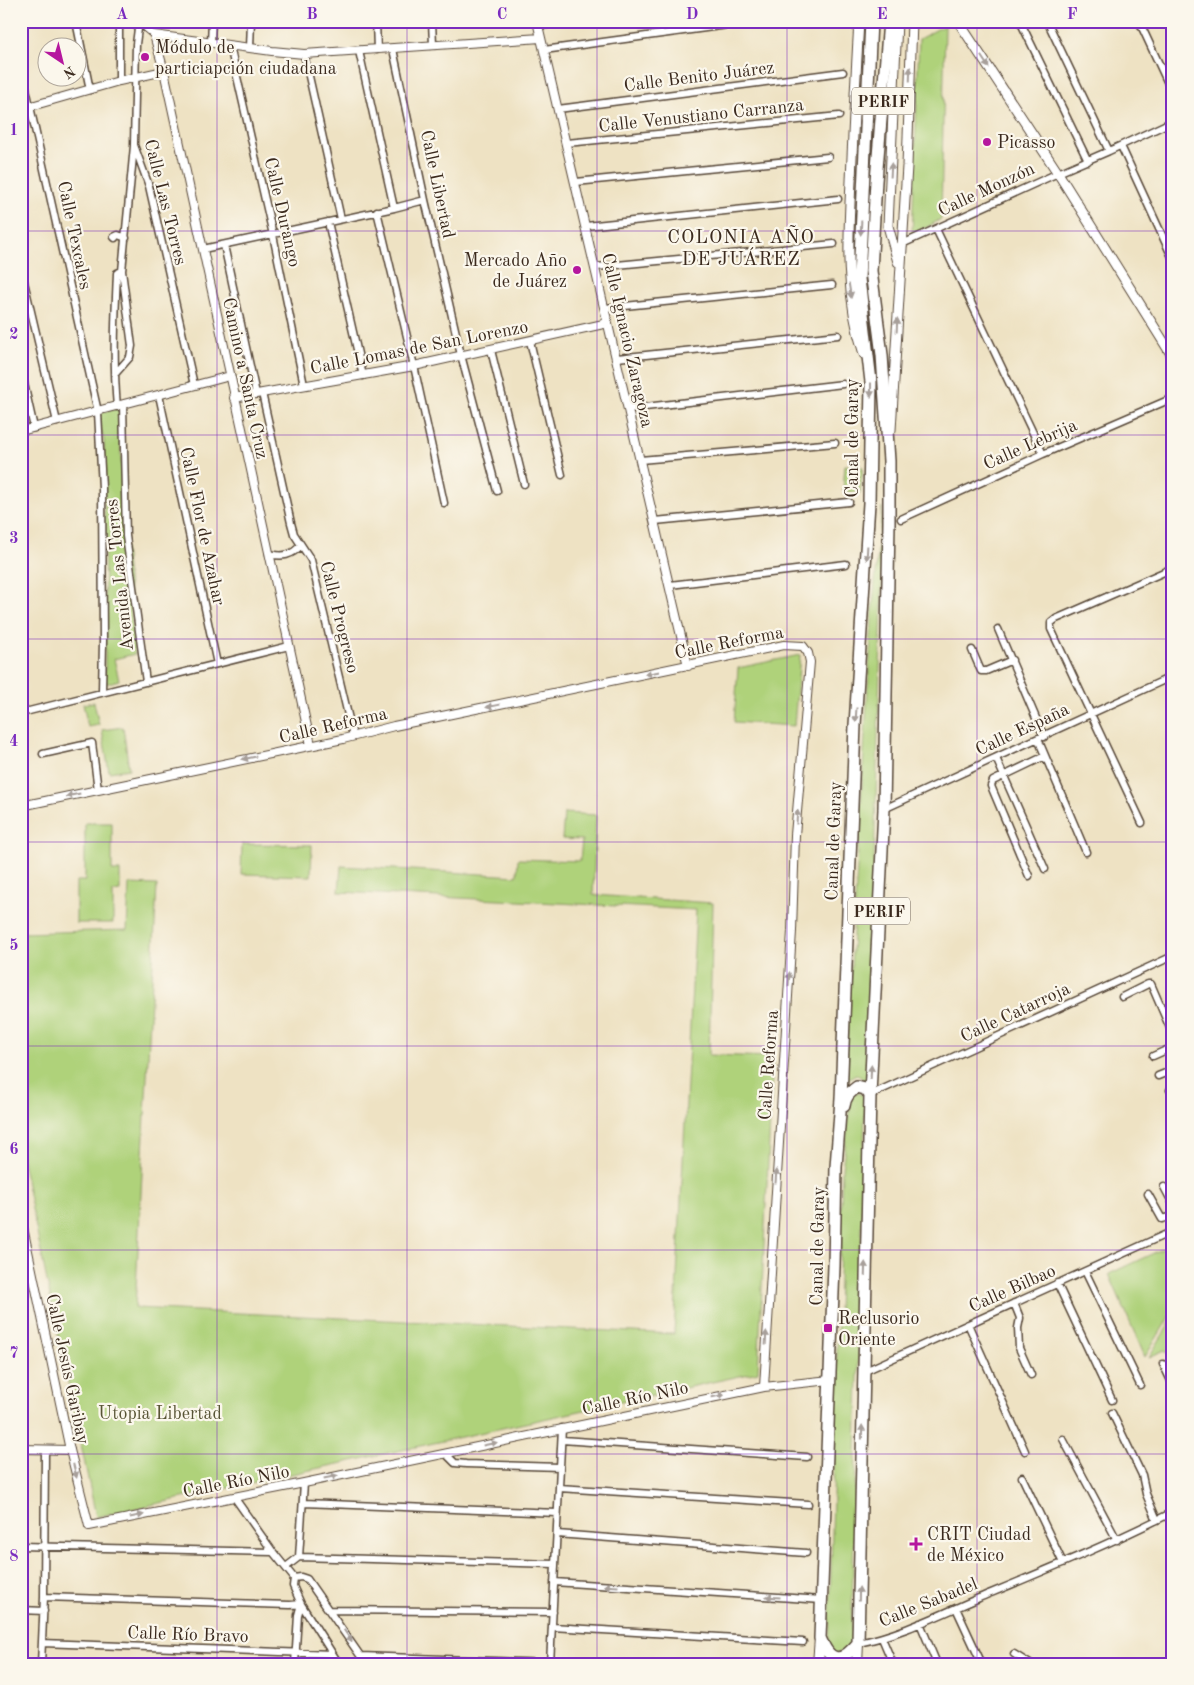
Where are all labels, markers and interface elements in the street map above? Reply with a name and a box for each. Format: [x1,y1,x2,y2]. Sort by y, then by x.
text: A [116,7,128,23]
text: B [306,7,318,23]
text: C [497,7,507,23]
text: D [686,7,698,23]
text: E [876,7,888,23]
text: F [1067,7,1078,23]
north arrow [38,38,88,88]
place label: Módulo de particiapción ciudadana [155,39,337,78]
marker: Módulo de particiapción ciudadana [139,51,151,63]
one-way arrow [980,55,990,69]
street label: Calle Benito Juárez [623,59,775,95]
text: N [60,63,77,81]
one-way arrow [906,65,914,81]
road number: PERIF [852,88,914,114]
street label: Calle Venustiano Carranza [597,96,805,136]
text: 1 [9,123,19,139]
street label: Calle Libertad [417,128,457,240]
place label: Picasso [997,134,1055,152]
marker: Picasso [981,136,993,148]
street label: Calle Las Torres [141,137,189,267]
street label: Calle Durango [261,155,303,269]
street label: Calle Monzón [935,160,1038,220]
one-way arrow [887,161,895,177]
street label: Calle Texcales [54,179,94,291]
one-way arrow [856,221,864,237]
district label: COLONIA AÑO DE JUÁREZ [667,224,815,270]
street label: Calle Ignacio Zaragoza [598,251,656,429]
place label: Mercado Año de Juárez [464,252,567,291]
marker: Mercado Año de Juárez [571,264,583,276]
one-way arrow [847,284,855,300]
street label: Camino a Santa Cruz [219,296,271,461]
one-way arrow [894,317,902,333]
street label: Calle Lomas de San Lorenzo [309,318,530,378]
text: 2 [9,327,19,343]
street label: Canal de Garay [844,378,862,498]
one-way arrow [867,382,875,398]
street label: Calle Lebrija [981,416,1080,474]
street label: Calle Flor de Azahar [176,445,228,608]
street label: Avenida Las Torres [103,498,137,652]
text: 3 [9,531,19,547]
one-way arrow [863,545,871,561]
street label: Calle Progreso [316,559,362,675]
street label: Calle Reforma [673,624,785,662]
one-way arrow [645,669,660,677]
street label: Calle España [973,700,1072,759]
one-way arrow [486,702,501,710]
street label: Calle Reforma [277,705,389,747]
one-way arrow [851,707,859,723]
text: 4 [9,734,19,750]
one-way arrow [241,755,257,763]
street label: Canal de Garay [823,781,845,901]
one-way arrow [65,791,80,799]
one-way arrow [793,808,801,824]
road number: PERIF [848,898,910,924]
text: 5 [9,938,19,954]
one-way arrow [785,971,793,987]
street label: Calle Catarroja [958,980,1073,1046]
street label: Calle Reforma [756,1009,782,1121]
one-way arrow [867,1063,875,1079]
text: 6 [9,1142,19,1158]
one-way arrow [773,1168,781,1184]
street label: Canal de Garay [808,1186,828,1306]
one-way arrow [862,1261,870,1277]
street label: Calle Bilbao [966,1262,1059,1316]
street label: Calle Jesús Garibay [42,1292,92,1447]
place label: Reclusorio Oriente [838,1310,919,1349]
marker: Reclusorio Oriente [822,1322,834,1334]
one-way arrow [763,1330,771,1346]
text: 7 [9,1346,19,1362]
street label: Calle Río Nilo [580,1379,690,1419]
one-way arrow [710,1392,726,1400]
park label: Utopia Libertad [98,1405,222,1423]
one-way arrow [858,1423,866,1439]
one-way arrow [482,1440,498,1448]
one-way arrow [72,1463,80,1478]
street label: Calle Río Nilo [181,1463,291,1501]
one-way arrow [323,1473,339,1481]
one-way arrow [130,1512,145,1520]
place label: CRIT Ciudad de México [927,1526,1031,1565]
marker: CRIT Ciudad de México [909,1537,923,1551]
text: 8 [9,1549,19,1565]
street label: Calle Sabadel [876,1575,980,1631]
one-way arrow [603,1582,619,1590]
one-way arrow [855,1586,863,1602]
one-way arrow [765,1592,781,1600]
street label: Calle Río Bravo [127,1624,249,1646]
one-way arrow [343,1629,353,1643]

